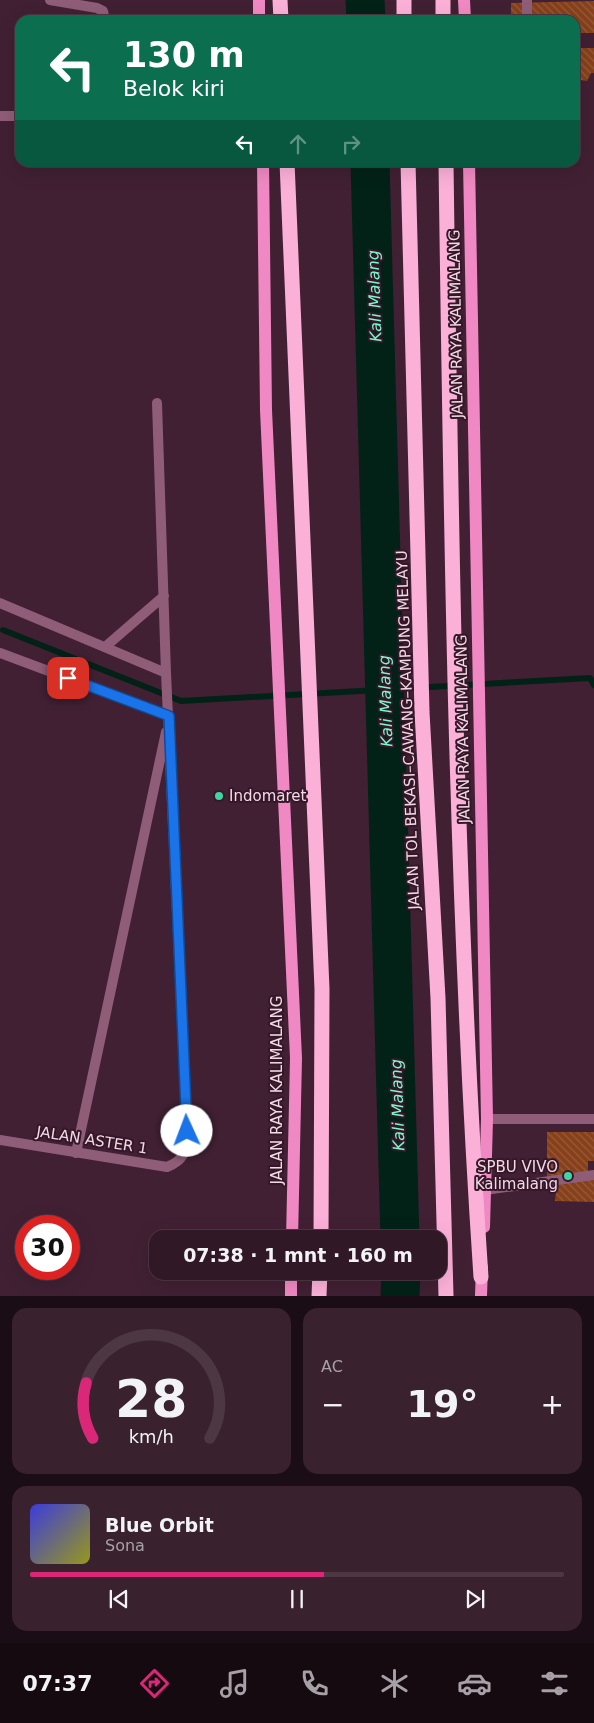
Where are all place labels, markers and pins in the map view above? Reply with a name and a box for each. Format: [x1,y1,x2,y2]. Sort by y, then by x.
pin [47,657,89,699]
place label: Indomaret [229,787,306,805]
marker: Indomaret [213,790,225,802]
place label: SPBU VIVO Kalimalang [475,1158,558,1193]
marker: SPBU VIVO Kalimalang [562,1170,574,1182]

